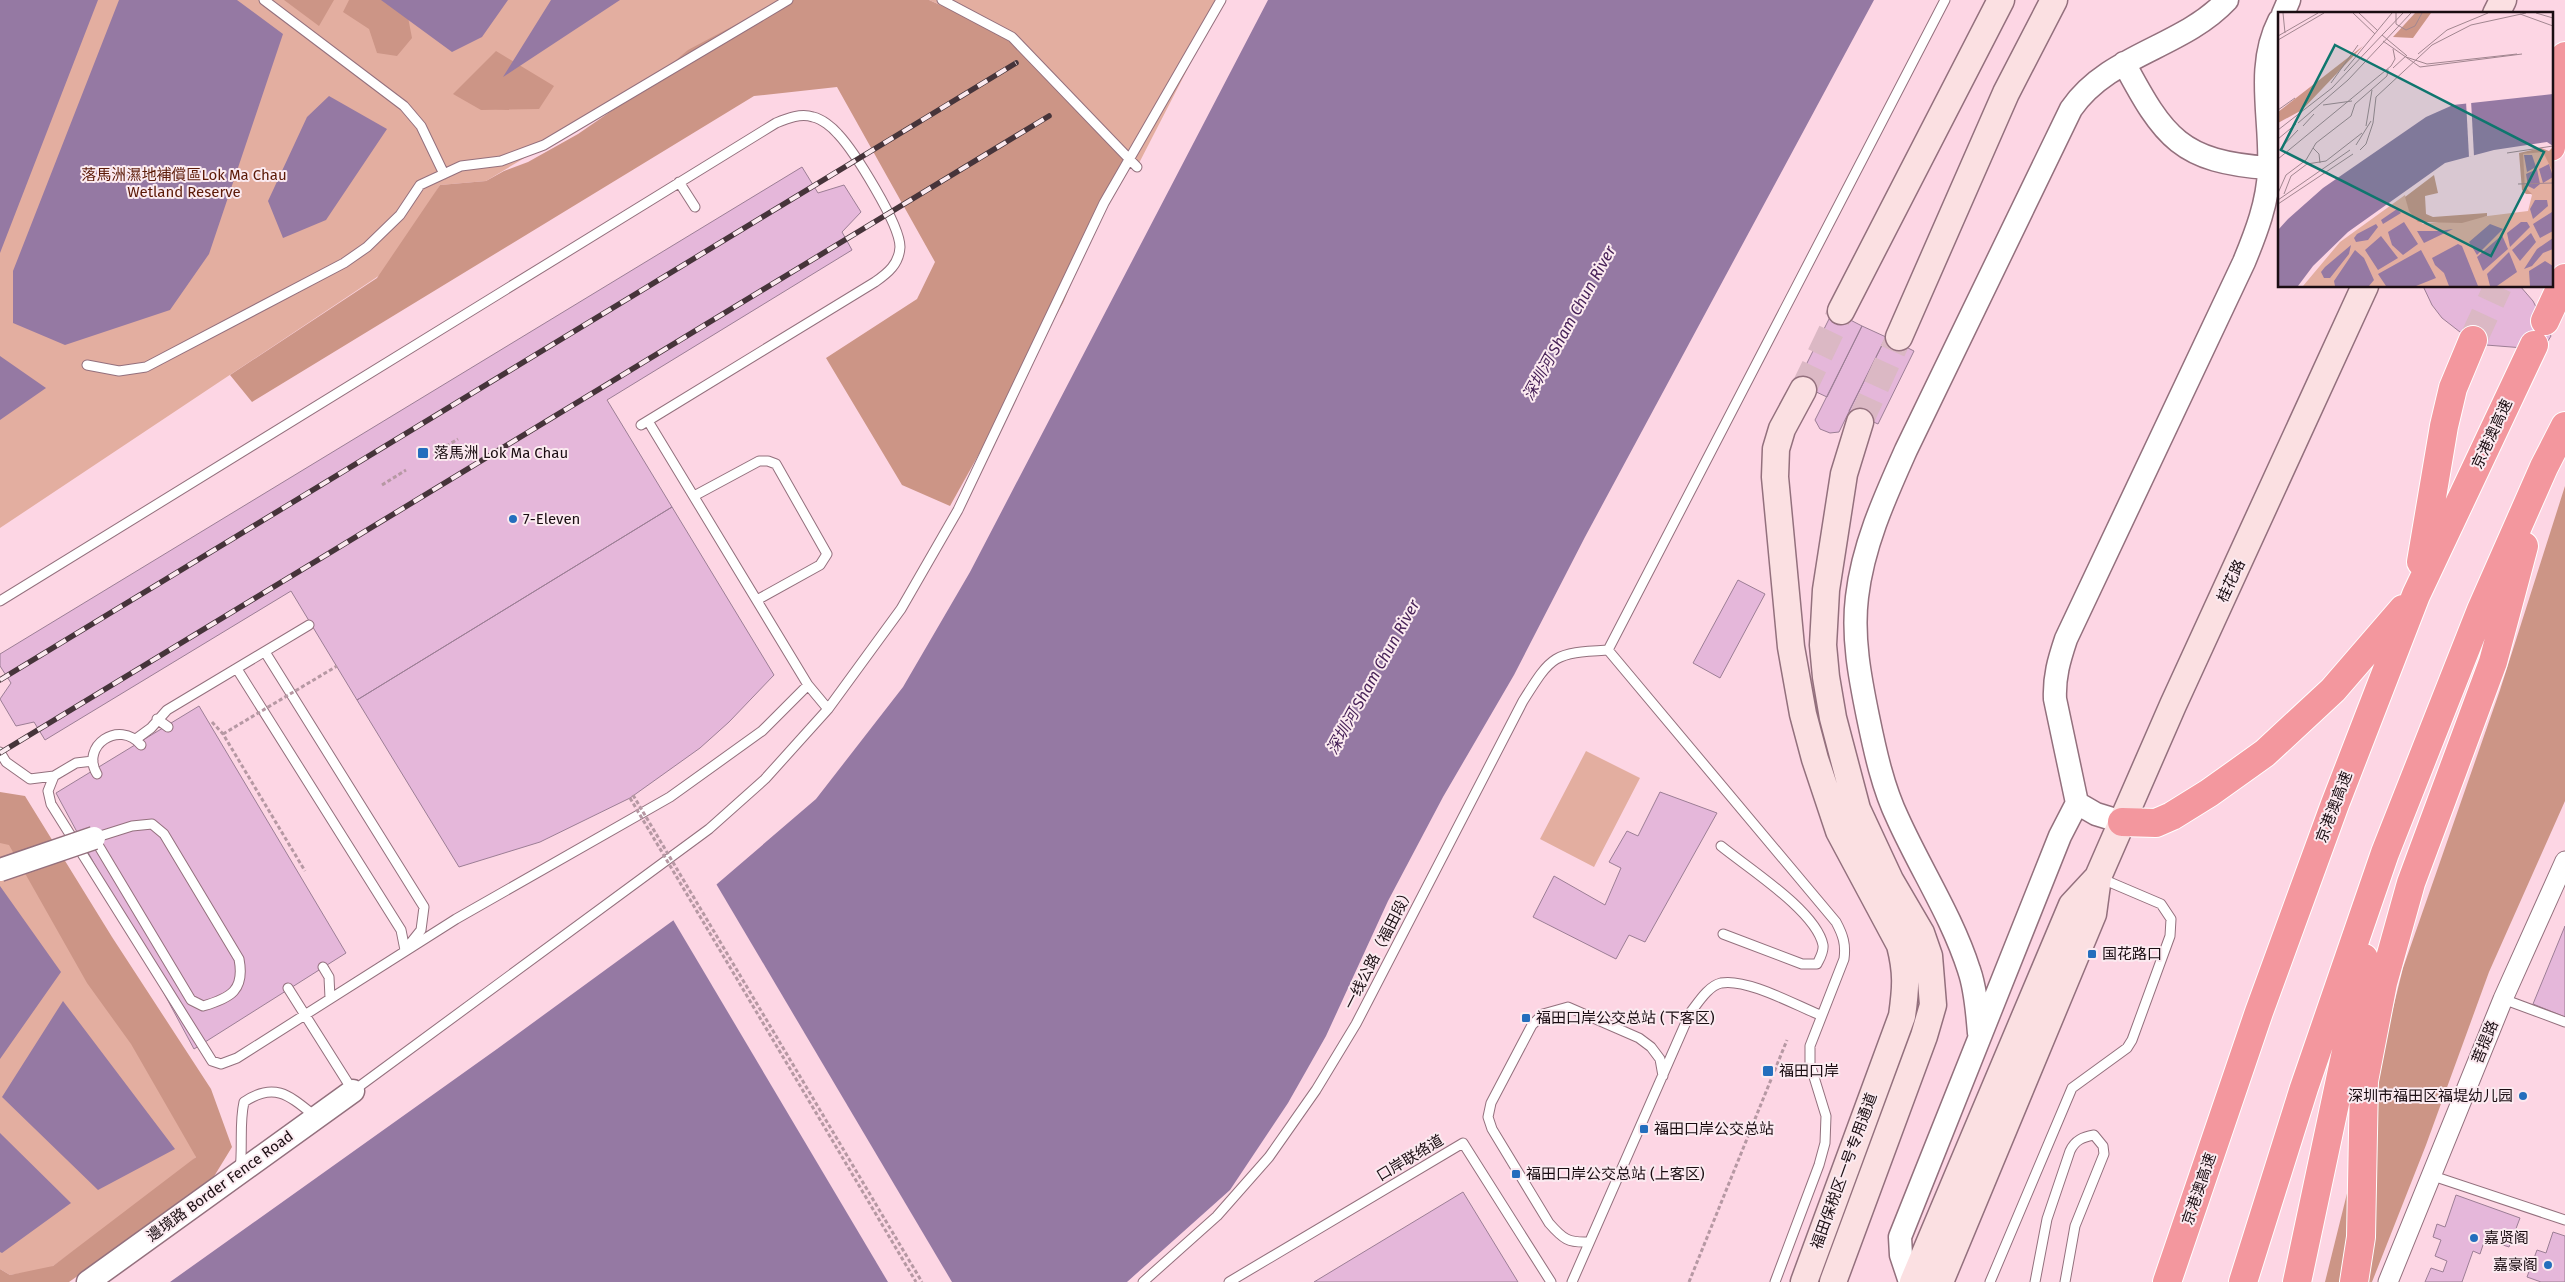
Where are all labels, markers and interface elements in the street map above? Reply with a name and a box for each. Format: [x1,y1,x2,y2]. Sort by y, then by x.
inset map [2278,12,2552,288]
park label: 落馬洲濕地補償區Lok Ma Chau Wetland Reserve [81,166,287,201]
water label: 深圳河 Sham Chun River [1519,242,1620,404]
street label: 京港澳高速 [2468,396,2516,472]
place label: 落馬洲 Lok Ma Chau [434,444,568,462]
marker: 落馬洲 Lok Ma Chau [416,446,430,460]
place label: 7-Eleven [523,510,580,528]
marker: 7-Eleven [507,513,519,525]
street label: 桂花路 [2213,557,2249,605]
water label: 深圳河 Sham Chun River [1323,596,1424,758]
street label: 京港澳高速 [2312,769,2356,845]
street label: 一线公路（福田段） [1340,884,1418,1012]
place label: 国花路口 [2102,945,2162,963]
marker: 国花路口 [2086,948,2098,960]
place label: 福田口岸公交总站 (下客区) [1536,1009,1715,1027]
marker: 福田口岸公交总站 (下客区) [1520,1012,1532,1024]
street label: 菩提路 [2468,1018,2502,1066]
place label: 福田口岸 [1779,1062,1839,1080]
marker: 福田口岸 [1761,1064,1775,1078]
place label: 深圳市福田区福堤幼儿园 [2348,1087,2513,1105]
street label: 福田保税区一号专用通道 [1807,1090,1881,1252]
marker: 深圳市福田区福堤幼儿园 [2517,1090,2529,1102]
place label: 福田口岸公交总站 [1654,1120,1774,1138]
marker: 福田口岸公交总站 [1638,1123,1650,1135]
street label: 邊境路 Border Fence Road [143,1127,297,1245]
street label: 口岸联络道 [1373,1131,1447,1185]
street label: 京港澳高速 [2178,1151,2220,1227]
place label: 福田口岸公交总站 (上客区) [1526,1165,1705,1183]
marker: 福田口岸公交总站 (上客区) [1510,1168,1522,1180]
place label: 嘉贤阁 [2484,1229,2529,1247]
marker: 嘉贤阁 [2468,1232,2480,1244]
place label: 嘉豪阁 [2493,1256,2538,1274]
marker: 嘉豪阁 [2542,1259,2554,1271]

